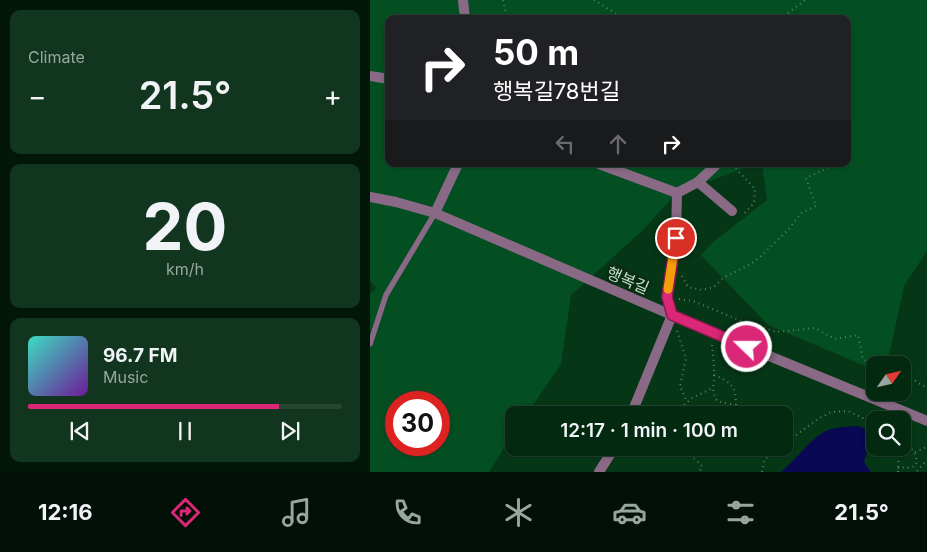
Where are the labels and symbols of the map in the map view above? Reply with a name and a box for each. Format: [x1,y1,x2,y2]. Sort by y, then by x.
pin [655,217,697,259]
street label: 행복길 [604,262,652,298]
position arrow [720,320,772,372]
north arrow [866,356,911,401]
speed limit sign: 30 [385,391,450,456]

